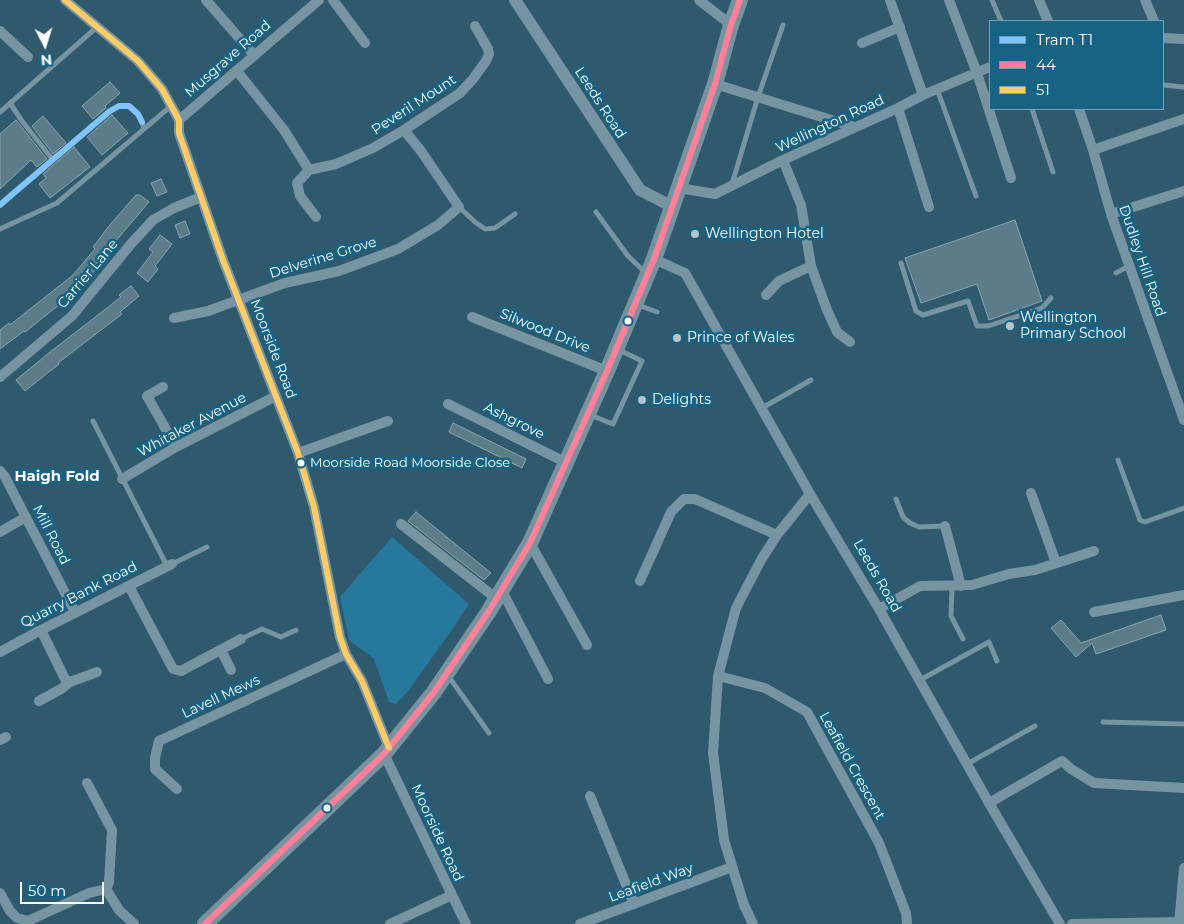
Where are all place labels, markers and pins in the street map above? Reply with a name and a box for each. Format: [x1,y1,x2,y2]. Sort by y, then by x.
place label: Wellington Hotel [705,226,824,242]
marker: Wellington Hotel [689,228,701,240]
place label: Wellington Primary School [1020,310,1126,342]
unlabelled marker [623,316,633,326]
marker: Wellington Primary School [1004,320,1016,332]
place label: Prince of Wales [687,330,795,346]
marker: Prince of Wales [671,332,683,344]
place label: Delights [652,392,711,408]
marker: Delights [636,394,648,406]
place label: Moorside Road Moorside Close [310,455,510,471]
marker: Moorside Road Moorside Close [296,458,306,468]
unlabelled marker [322,803,332,813]

